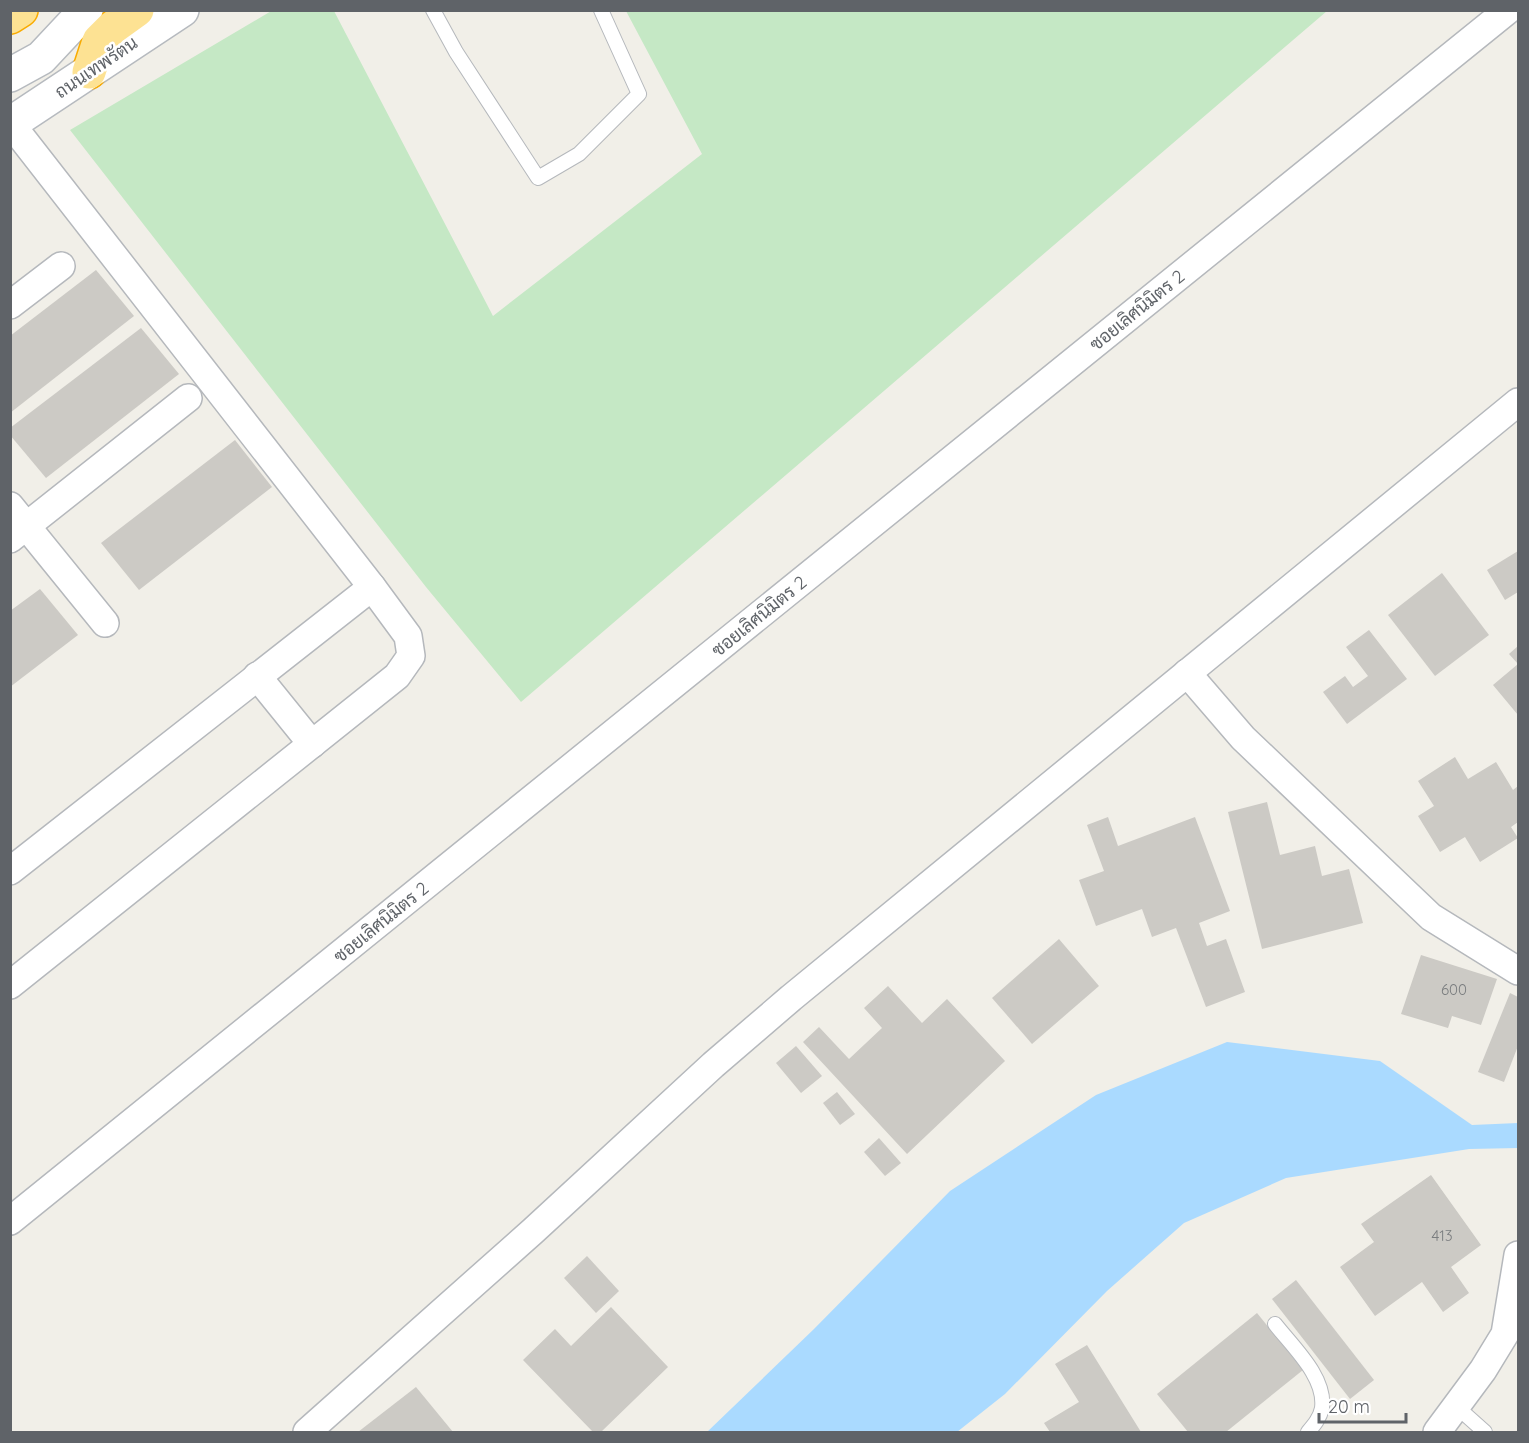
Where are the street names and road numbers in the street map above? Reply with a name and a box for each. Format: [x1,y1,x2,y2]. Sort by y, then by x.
street label: ถนนเทพรัตน [50,31,142,103]
street label: ซอยเลิศนิมิตร 2 [1085,265,1189,355]
street label: ซอยเลิศนิมิตร 2 [707,571,811,661]
street label: ซอยเลิศนิมิตร 2 [329,877,433,967]

